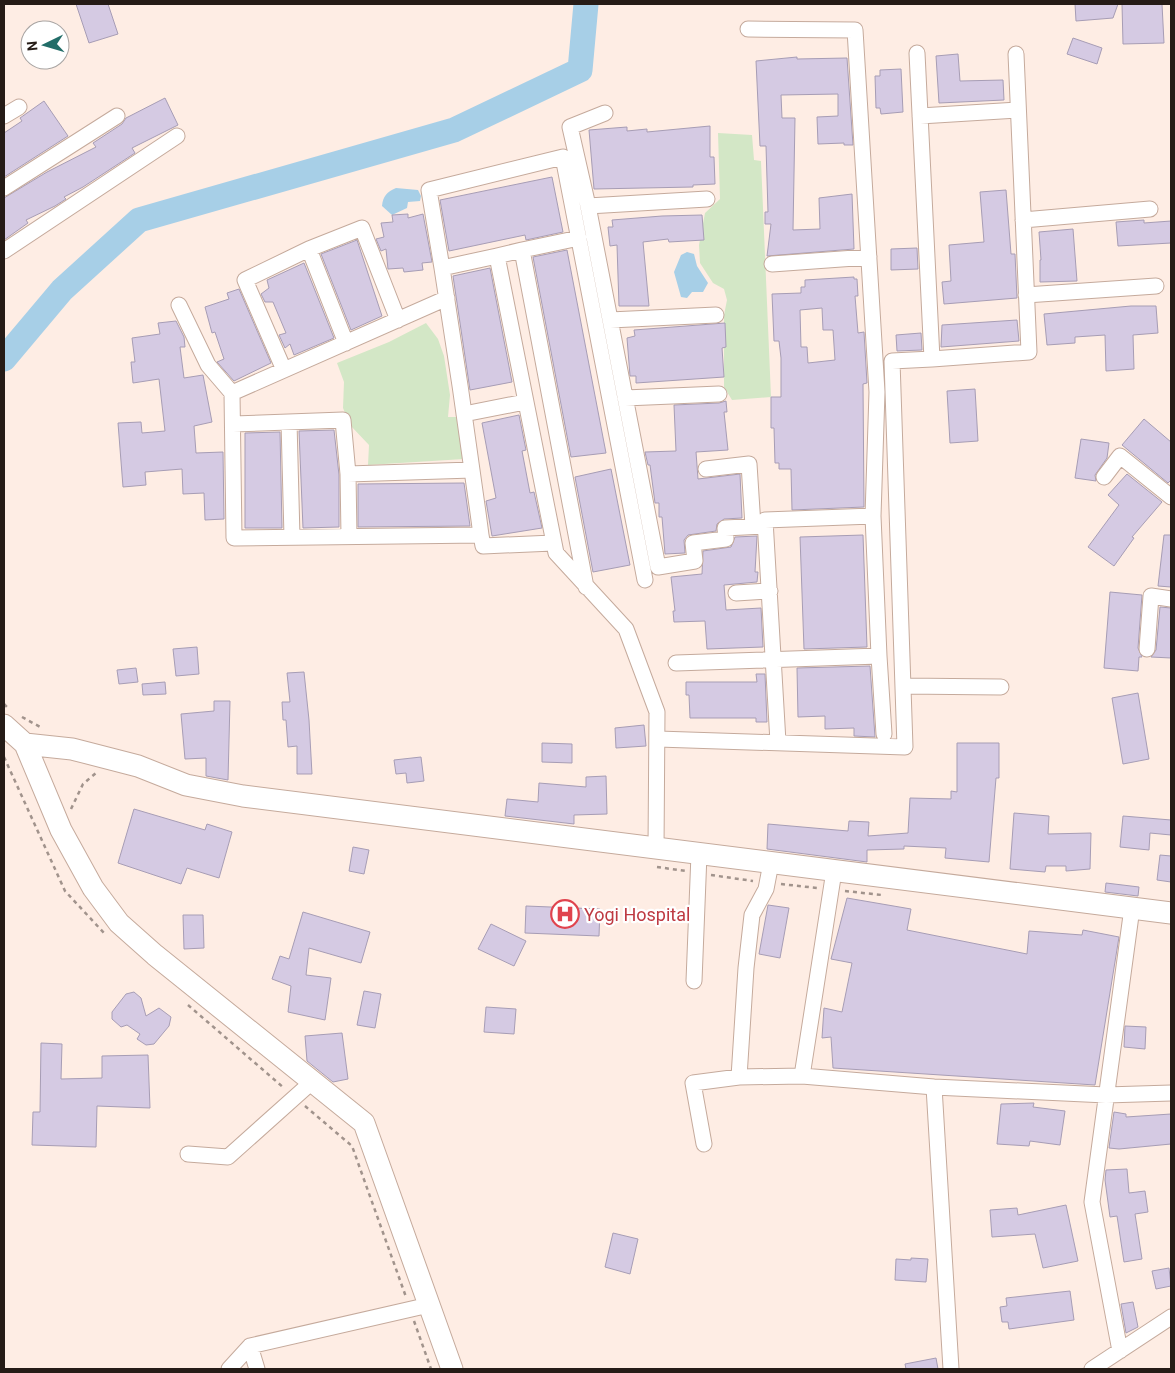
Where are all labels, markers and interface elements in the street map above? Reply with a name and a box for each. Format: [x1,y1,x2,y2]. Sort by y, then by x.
north arrow [20,20,70,70]
text: N [24,41,40,52]
hospital icon: Yogi Hospital [550,899,580,929]
place label: Yogi Hospital [584,904,690,925]

